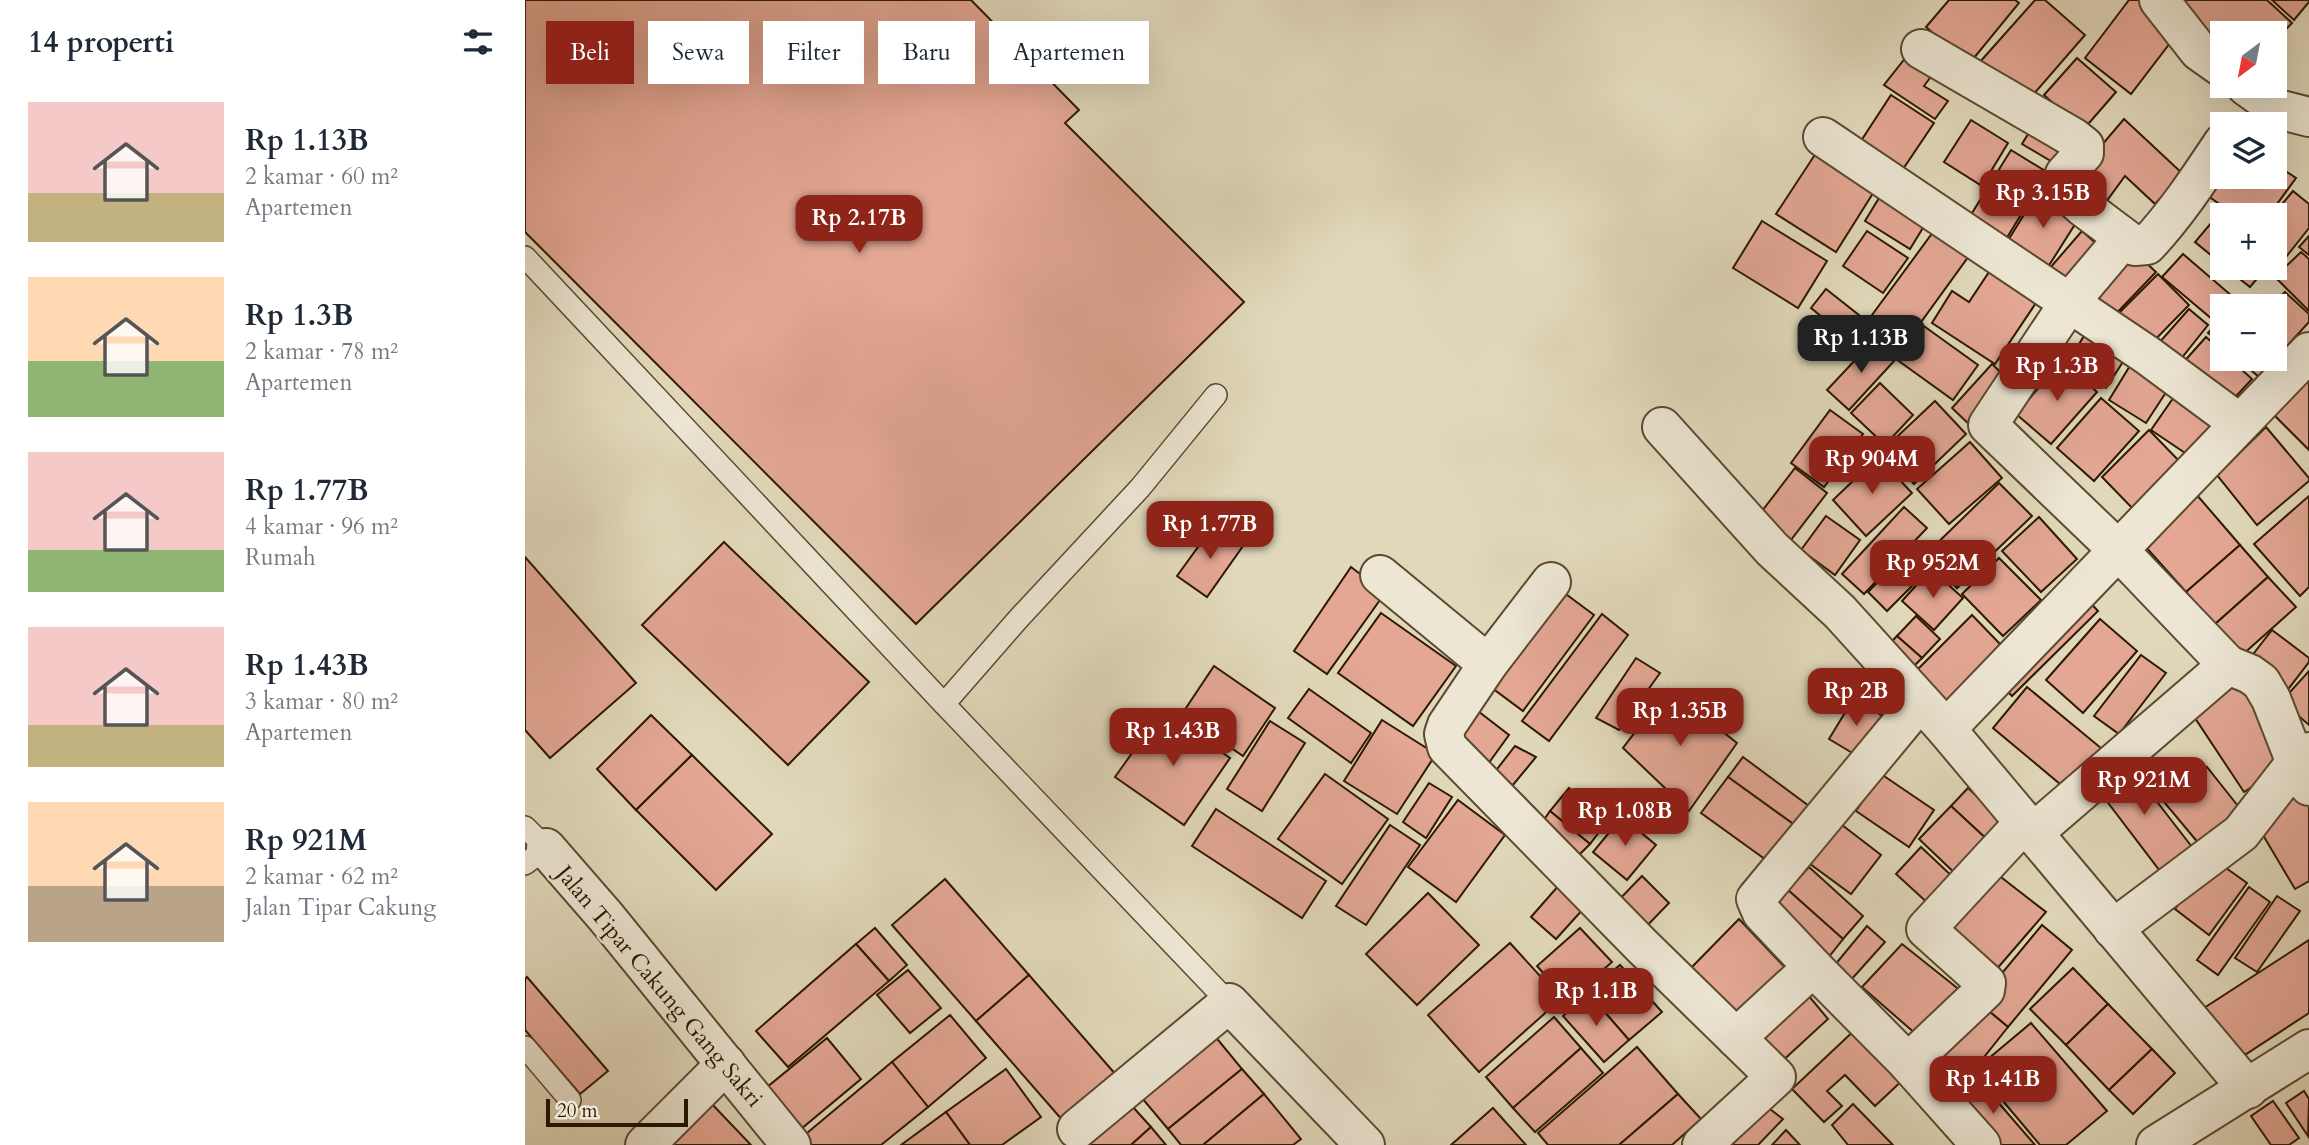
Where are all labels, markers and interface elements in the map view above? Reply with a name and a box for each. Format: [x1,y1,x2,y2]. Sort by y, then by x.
chip: Beli [546,21,634,84]
chip: Sewa [648,21,749,84]
chip: Filter [763,21,864,84]
chip: Baru [878,21,975,84]
chip: Apartemen [989,21,1149,84]
north arrow [2210,21,2287,98]
map controls [2210,21,2287,371]
text: 14 properti [28,22,174,63]
icon: filters [459,23,497,61]
button: layers [2210,112,2287,189]
text: Rp 1.13B [245,120,369,161]
icon: home [84,130,168,214]
text: 2 kamar · 60 m² [245,161,398,192]
pin: Rp 3.15B [1971,170,2115,230]
text: Rp 3.15B [1996,177,2090,208]
text: Apartemen [245,192,353,223]
pin: Rp 2.17B [787,196,931,255]
text: Rp 2.17B [812,202,906,233]
button: + [2210,203,2287,280]
button: − [2210,294,2287,371]
text: Rp 1.3B [245,295,353,336]
icon: home [84,305,168,389]
pin: Rp 1.13B [1789,316,1933,375]
text: Rp 1.13B [1814,322,1908,353]
text: 2 kamar · 78 m² [245,336,398,367]
pin: Rp 1.3B [1992,344,2122,403]
text: Rp 1.3B [2015,350,2099,381]
text: Apartemen [245,367,353,398]
pin: Rp 904M [1807,436,1937,496]
text: Rp 904M [1825,443,1919,474]
text: Rp 1.77B [245,470,369,511]
icon: home [84,480,168,564]
pin: Rp 1.77B [1138,502,1282,561]
text: Rp 1.77B [1163,508,1257,539]
text: 4 kamar · 96 m² [245,511,398,542]
pin: Rp 952M [1868,540,1998,600]
text: Rumah [245,542,316,573]
text: Rp 952M [1886,547,1980,578]
text: Rp 1.43B [245,645,369,686]
icon: home [84,655,168,739]
pin: Rp 2B [1807,668,1905,728]
text: Rp 2B [1824,675,1888,706]
text: 3 kamar · 80 m² [245,686,398,717]
pin: Rp 1.35B [1608,688,1752,748]
text: Rp 1.35B [1633,695,1727,726]
pin: Rp 1.43B [1101,708,1245,768]
text: Rp 1.43B [1126,715,1220,746]
text: Apartemen [245,717,353,748]
pin: Rp 921M [2079,758,2209,817]
text: Rp 921M [2097,764,2191,795]
pin: Rp 1.08B [1553,788,1697,848]
text: Rp 1.08B [1578,795,1672,826]
text: Rp 921M [245,820,367,861]
icon: home [84,830,168,914]
street label: Jalan Tipar Cakung Gang Sakri [547,857,770,1114]
text: 2 kamar · 62 m² [245,861,398,892]
text: Jalan Tipar Cakung [245,892,436,923]
pin: Rp 1.1B [1531,968,1661,1028]
text: Rp 1.1B [1554,975,1638,1006]
pin: Rp 1.41B [1921,1056,2065,1116]
text: Rp 1.41B [1946,1063,2040,1094]
scale bar [546,1096,688,1128]
text: 20 m [557,1098,598,1124]

